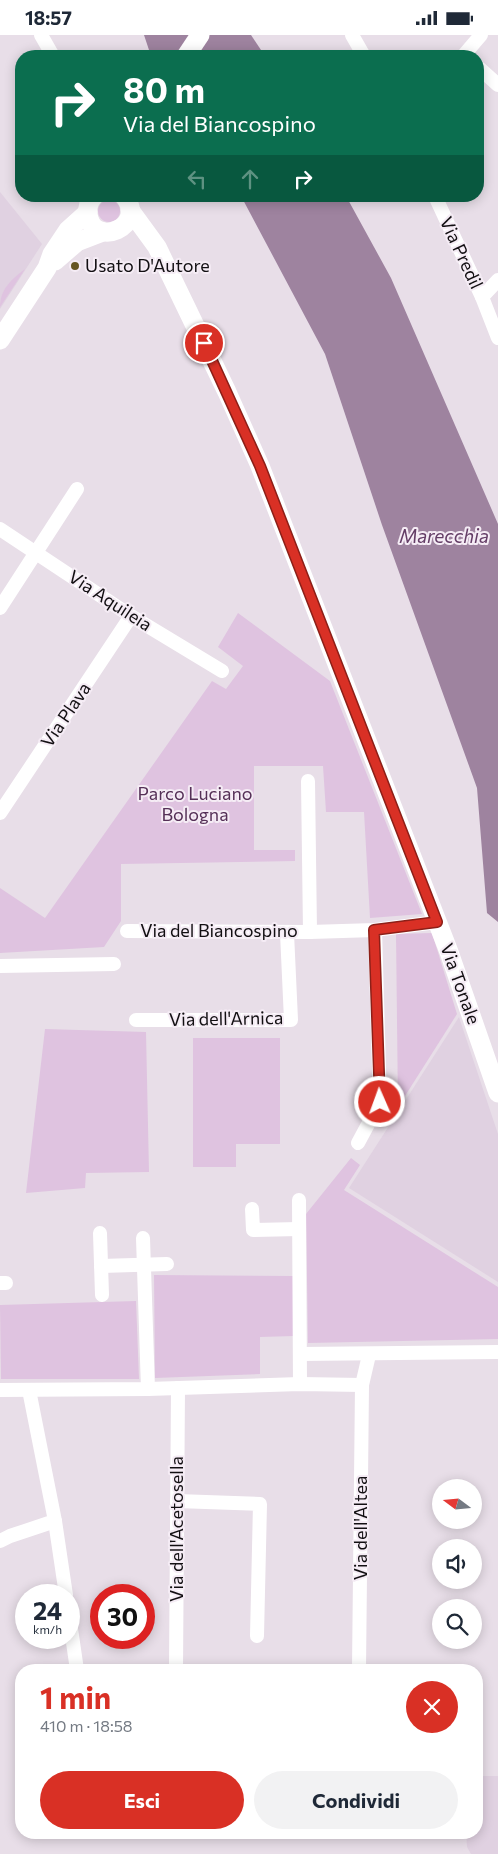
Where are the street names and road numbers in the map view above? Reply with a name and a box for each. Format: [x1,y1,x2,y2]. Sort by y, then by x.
street label: Via Predil [436,213,488,292]
street label: Via Aquileia [65,565,156,635]
street label: Via Plava [36,678,95,751]
street label: Via del Biancospino [140,919,298,941]
street label: Via Tonale [436,940,486,1027]
street label: Via dell'Arnica [169,1006,283,1030]
street label: Via dell'Acetosella [165,1456,187,1602]
street label: Via dell'Altea [349,1476,371,1580]

